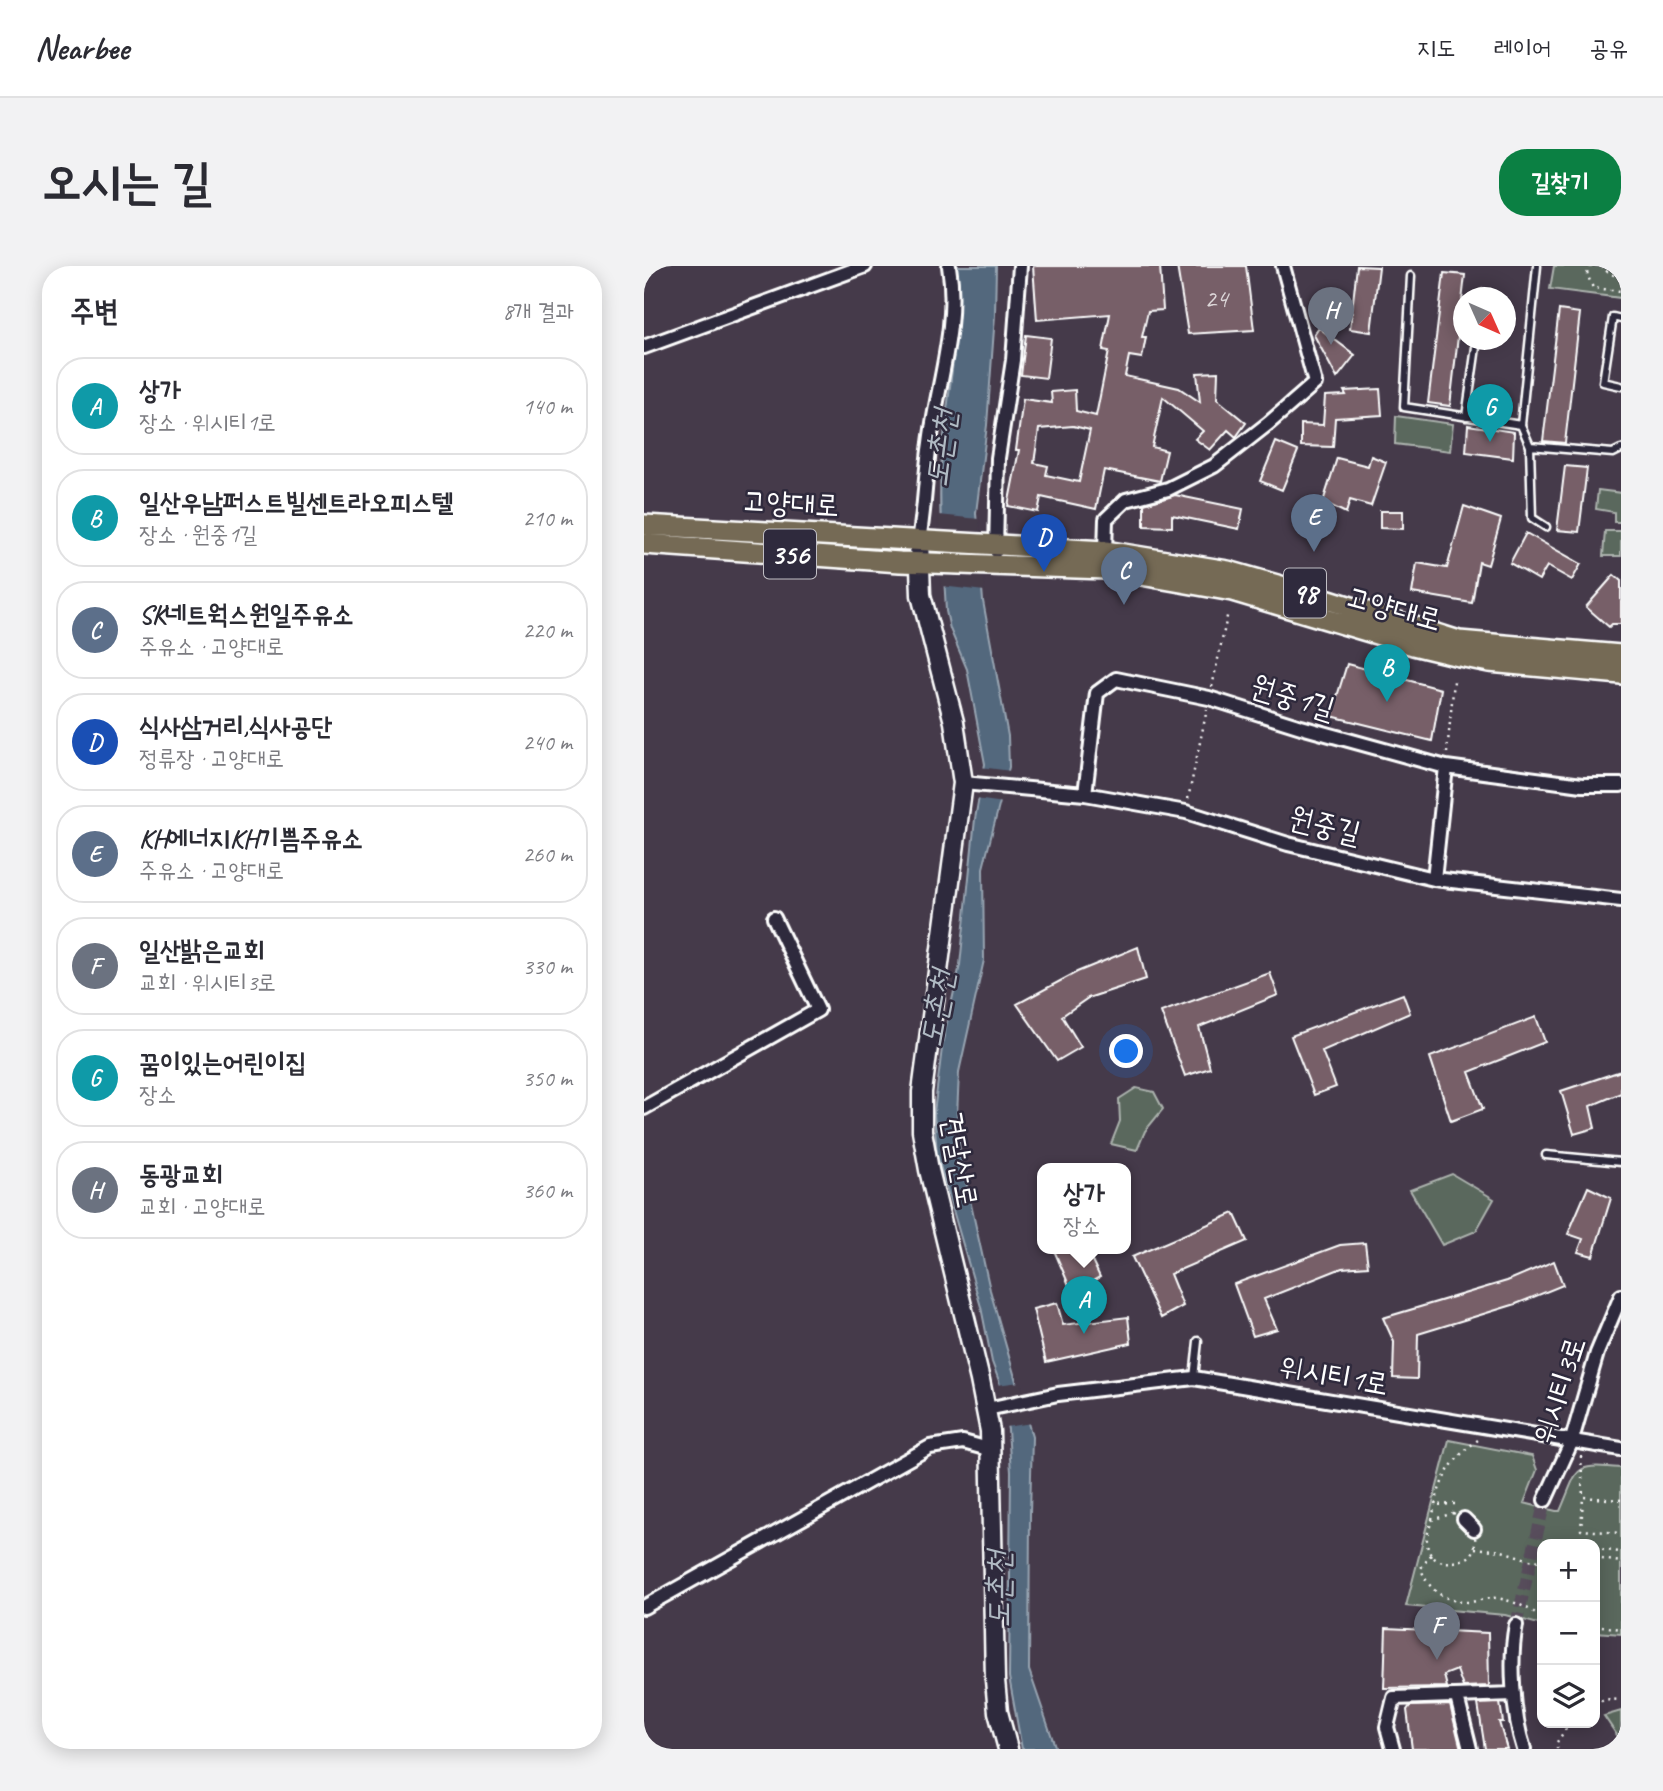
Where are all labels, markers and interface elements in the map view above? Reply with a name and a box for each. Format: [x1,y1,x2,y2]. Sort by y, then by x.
text: Nearbee [35,27,129,69]
text: 지도 [1417,33,1455,63]
text: 레이어 [1493,33,1551,63]
text: 공유 [1589,33,1628,63]
button: 길찾기 [1499,149,1621,216]
text: 오시는 길 [42,151,212,213]
house number: 24 [1204,282,1230,315]
pin: H [1308,287,1354,345]
north arrow [1453,287,1516,350]
text: 주변 [70,292,118,330]
text: 8개 결과 [503,297,574,326]
text: 상가 [139,374,181,407]
pin: G [1467,384,1513,442]
text: A [89,392,101,421]
text: 140 m [523,392,572,421]
water label: 도촌천 [915,404,966,489]
text: 장소 · 위시티1로 [139,408,276,437]
street label: 고양대로 [742,481,840,525]
text: 일산우남퍼스트빌센트라오피스텔 [139,486,453,519]
pin: E [1291,494,1337,552]
text: B [89,504,101,533]
text: 210 m [523,504,572,533]
pin: D [1021,514,1067,572]
text: 장소 · 원중1길 [139,520,257,549]
road number: 356 [764,530,816,578]
pin: C [1101,547,1147,605]
road number: 98 [1284,568,1326,618]
street label: 고양대로 [1342,577,1446,639]
text: SK네트웍스원일주유소 [139,598,354,631]
text: C [90,616,100,645]
text: 220 m [523,616,572,645]
text: 주유소 · 고양대로 [139,632,284,661]
pin: B [1364,644,1410,702]
street label: 원중1길 [1246,666,1340,728]
text: 식사삼거리,식사공단 [139,710,332,743]
text: D [88,728,102,757]
text: 240 m [523,728,572,757]
text: 정류장 · 고양대로 [139,744,284,773]
street label: 원중길 [1285,798,1365,852]
text: KH에너지KH기쁨주유소 [139,822,363,855]
text: E [89,840,101,869]
text: 260 m [523,840,572,869]
text: 주유소 · 고양대로 [139,856,284,885]
text: 일산밝은교회 [139,934,265,967]
text: F [90,952,100,981]
text: 330 m [523,952,572,981]
water label: 도촌천 [910,963,964,1050]
text: 교회 · 위시티3로 [139,968,276,997]
your location [1109,1034,1143,1068]
text: 꿈이있는어린이집 [139,1046,306,1079]
text: G [89,1064,101,1093]
text: 350 m [523,1064,572,1093]
text: 장소 [139,1080,176,1109]
street label: 견달산로 [933,1109,987,1211]
text: 동광교회 [139,1158,223,1191]
popup [1037,1163,1131,1254]
text: H [88,1176,102,1205]
text: 360 m [523,1176,572,1205]
text: 상가 [1063,1177,1105,1210]
text: 교회 · 고양대로 [139,1192,265,1221]
text: 장소 [1063,1211,1100,1240]
pin: A [1061,1276,1107,1334]
street label: 위시티3로 [1524,1332,1594,1448]
street label: 위시티1로 [1277,1347,1391,1403]
map controls [1537,1539,1600,1728]
button: + [1537,1539,1600,1602]
water label: 도촌천 [978,1547,1019,1628]
pin: F [1414,1602,1460,1660]
button: − [1537,1602,1600,1665]
button: layers [1537,1665,1600,1728]

